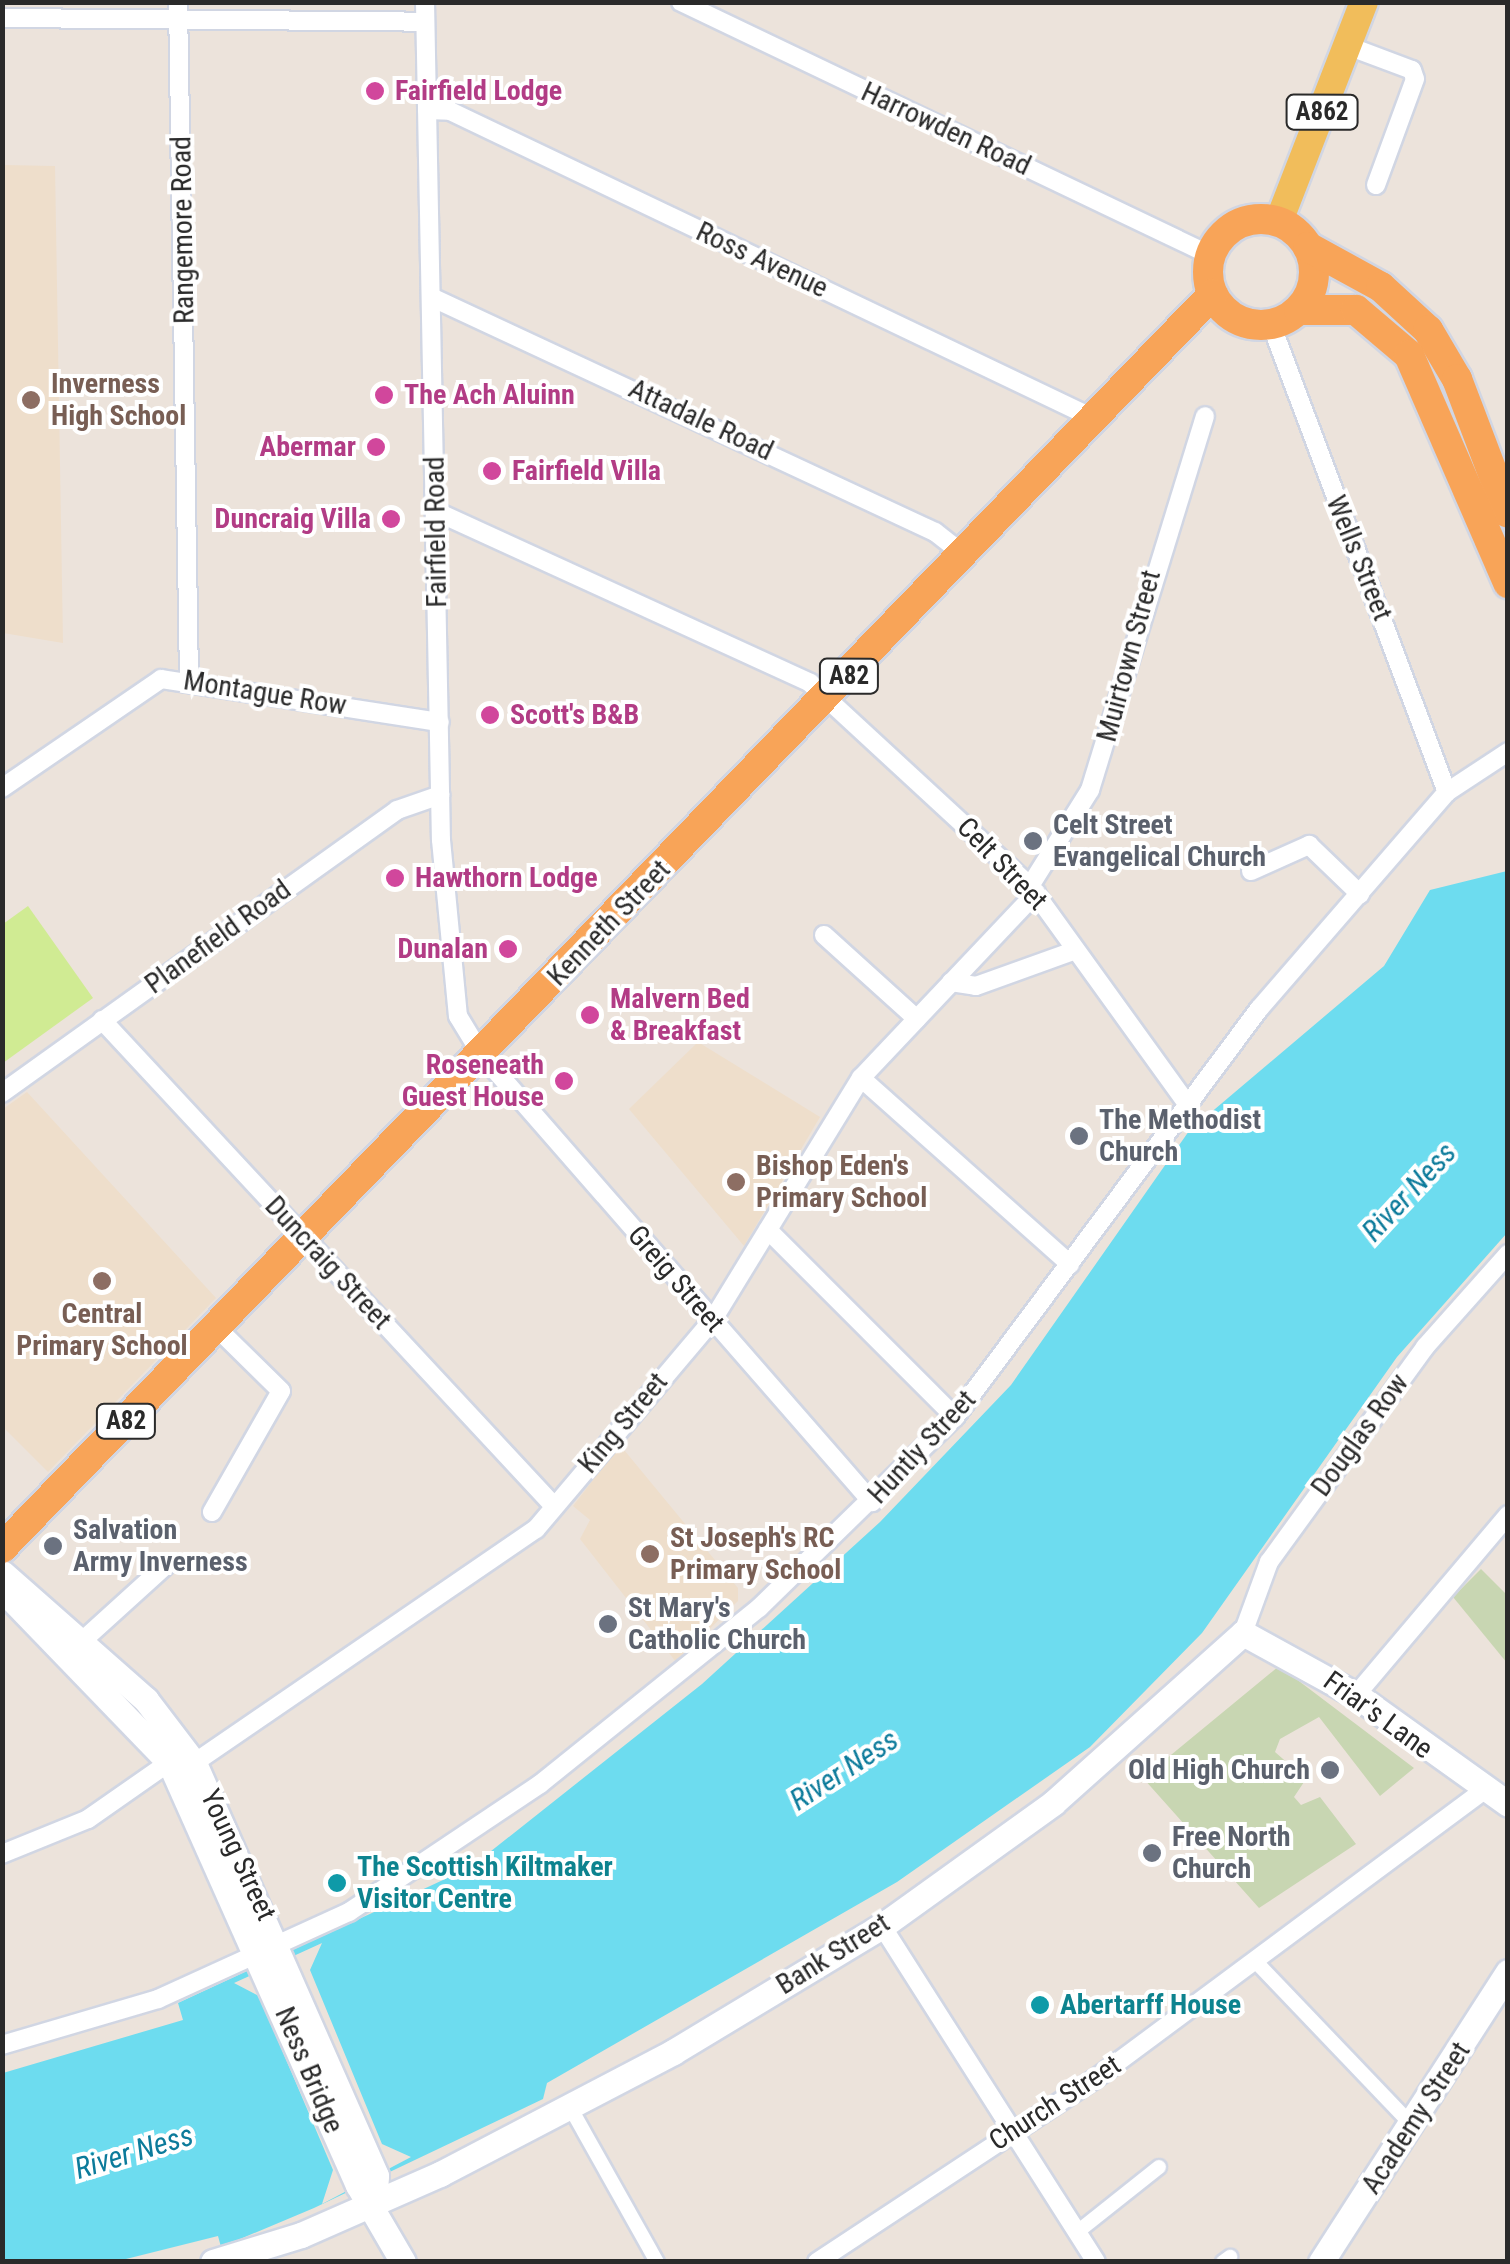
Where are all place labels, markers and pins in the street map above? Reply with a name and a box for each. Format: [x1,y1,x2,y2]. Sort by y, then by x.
place label: Fairfield Lodge [395,74,562,108]
marker: Fairfield Lodge [364,80,386,102]
place label: Inverness High School [51,367,186,433]
place label: The Ach Aluinn [404,378,575,412]
marker: The Ach Aluinn [373,384,395,406]
marker: Inverness High School [20,389,42,411]
place label: Abermar [260,430,356,464]
marker: Abermar [365,436,387,458]
place label: Fairfield Villa [512,454,661,488]
marker: Fairfield Villa [481,460,503,482]
place label: Duncraig Villa [215,502,371,536]
marker: Duncraig Villa [380,508,402,530]
place label: Scott's B&B [510,698,639,732]
marker: Scott's B&B [479,704,501,726]
place label: Celt Street Evangelical Church [1053,808,1266,874]
marker: Celt Street Evangelical Church [1022,830,1044,852]
place label: Hawthorn Lodge [415,861,598,895]
marker: Hawthorn Lodge [384,867,406,889]
place label: Dunalan [397,932,488,966]
marker: Dunalan [497,938,519,960]
place label: Malvern Bed & Breakfast [610,982,750,1048]
marker: Malvern Bed & Breakfast [579,1004,601,1026]
place label: Roseneath Guest House [402,1048,544,1114]
marker: Roseneath Guest House [553,1070,575,1092]
place label: The Methodist Church [1099,1103,1261,1169]
marker: The Methodist Church [1068,1125,1090,1147]
place label: Bishop Eden's Primary School [756,1149,927,1215]
marker: Bishop Eden's Primary School [725,1171,747,1193]
marker: Central Primary School [91,1270,113,1292]
place label: Central Primary School [16,1297,188,1363]
place label: Salvation Army Inverness [73,1513,248,1579]
place label: St Joseph's RC Primary School [670,1521,841,1587]
marker: Salvation Army Inverness [42,1535,64,1557]
marker: St Joseph's RC Primary School [639,1543,661,1565]
place label: St Mary's Catholic Church [628,1591,806,1657]
marker: St Mary's Catholic Church [597,1613,619,1635]
place label: Old High Church [1128,1753,1310,1787]
marker: Old High Church [1319,1759,1341,1781]
place label: Free North Church [1172,1820,1291,1886]
marker: Free North Church [1141,1842,1163,1864]
place label: The Scottish Kiltmaker Visitor Centre [357,1850,613,1916]
marker: The Scottish Kiltmaker Visitor Centre [326,1872,348,1894]
place label: Abertarff House [1060,1988,1241,2022]
marker: Abertarff House [1029,1994,1051,2016]

